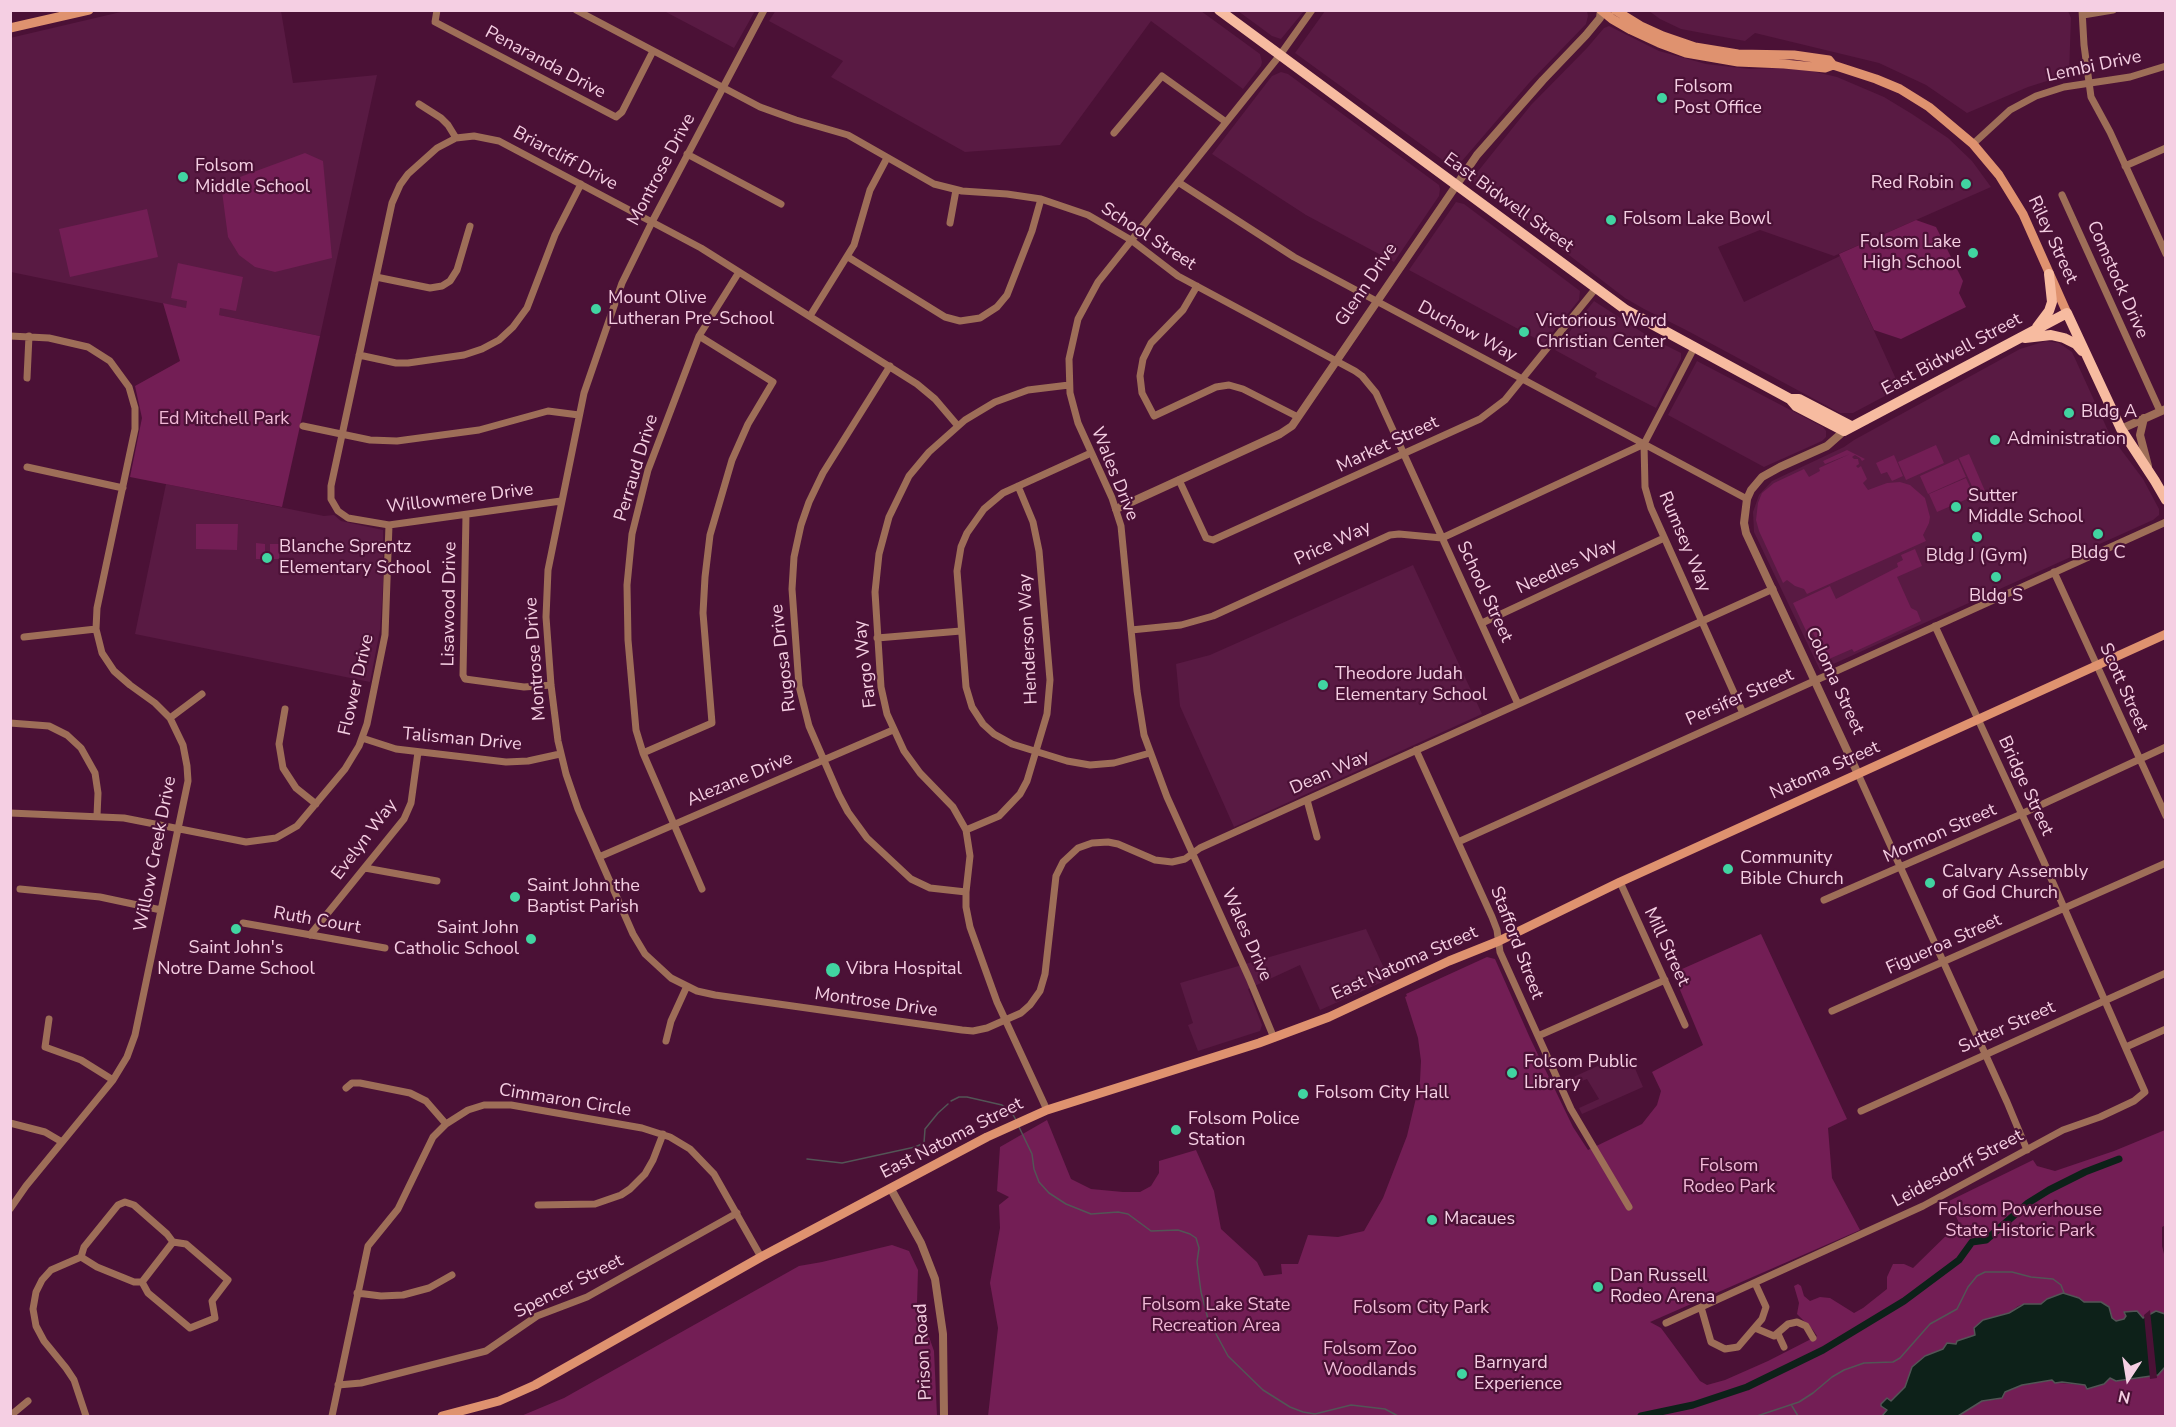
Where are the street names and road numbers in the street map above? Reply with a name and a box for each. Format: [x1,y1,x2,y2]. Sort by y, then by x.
street label: Penaranda Drive [481,22,609,104]
street label: Lembi Drive [2044,46,2144,88]
street label: Montrose Drive [623,110,701,230]
street label: Briarcliff Drive [509,122,621,196]
street label: East Bidwell Street [1439,149,1577,257]
street label: Riley Street [2022,193,2082,287]
street label: School Street [1097,198,1199,276]
street label: Comstock Drive [2081,218,2153,342]
street label: Glenn Drive [1331,239,1403,331]
street label: Duchow Way [1414,297,1520,367]
street label: East Bidwell Street [1878,309,2026,401]
street label: Perraud Drive [610,412,664,524]
street label: Market Street [1334,412,1442,478]
street label: Wales Drive [1085,424,1143,524]
street label: Willowmere Drive [385,479,535,519]
street label: Rumsey Way [1653,489,1715,595]
street label: Price Way [1291,517,1375,571]
street label: Needles Way [1513,534,1621,600]
street label: School Street [1451,538,1517,646]
street label: Lisawood Drive [438,541,462,667]
street label: Henderson Way [1015,573,1043,705]
street label: Montrose Drive [521,596,551,722]
street label: Rugosa Drive [767,603,801,713]
street label: Fargo Way [850,619,882,709]
street label: Coloma Street [1800,624,1868,738]
street label: Flower Drive [335,632,379,738]
street label: Scott Street [2094,640,2152,736]
street label: Persifer Street [1683,665,1797,731]
street label: Talisman Drive [401,724,523,756]
street label: Bridge Street [1993,733,2057,839]
street label: Natoma Street [1767,737,1883,805]
street label: Dean Way [1287,746,1373,800]
street label: Alezane Drive [684,748,796,812]
street label: Willow Creek Drive [130,774,182,934]
street label: Evelyn Way [328,795,402,885]
street label: Mormon Street [1880,799,2000,869]
street label: Stafford Street [1485,884,1547,1002]
street label: Wales Drive [1216,885,1276,985]
street label: Ruth Court [272,903,362,939]
street label: Mill Street [1638,904,1694,990]
street label: Figueroa Street [1883,910,2005,980]
street label: East Natoma Street [1329,922,1481,1006]
street label: Montrose Drive [813,984,939,1022]
street label: Sutter Street [1955,997,2059,1059]
street label: Cimmaron Circle [497,1080,633,1122]
street label: East Natoma Street [877,1094,1027,1184]
street label: Leidesdorff Street [1889,1125,2027,1213]
street label: Spencer Street [511,1250,627,1324]
street label: Prison Road [911,1303,937,1401]

